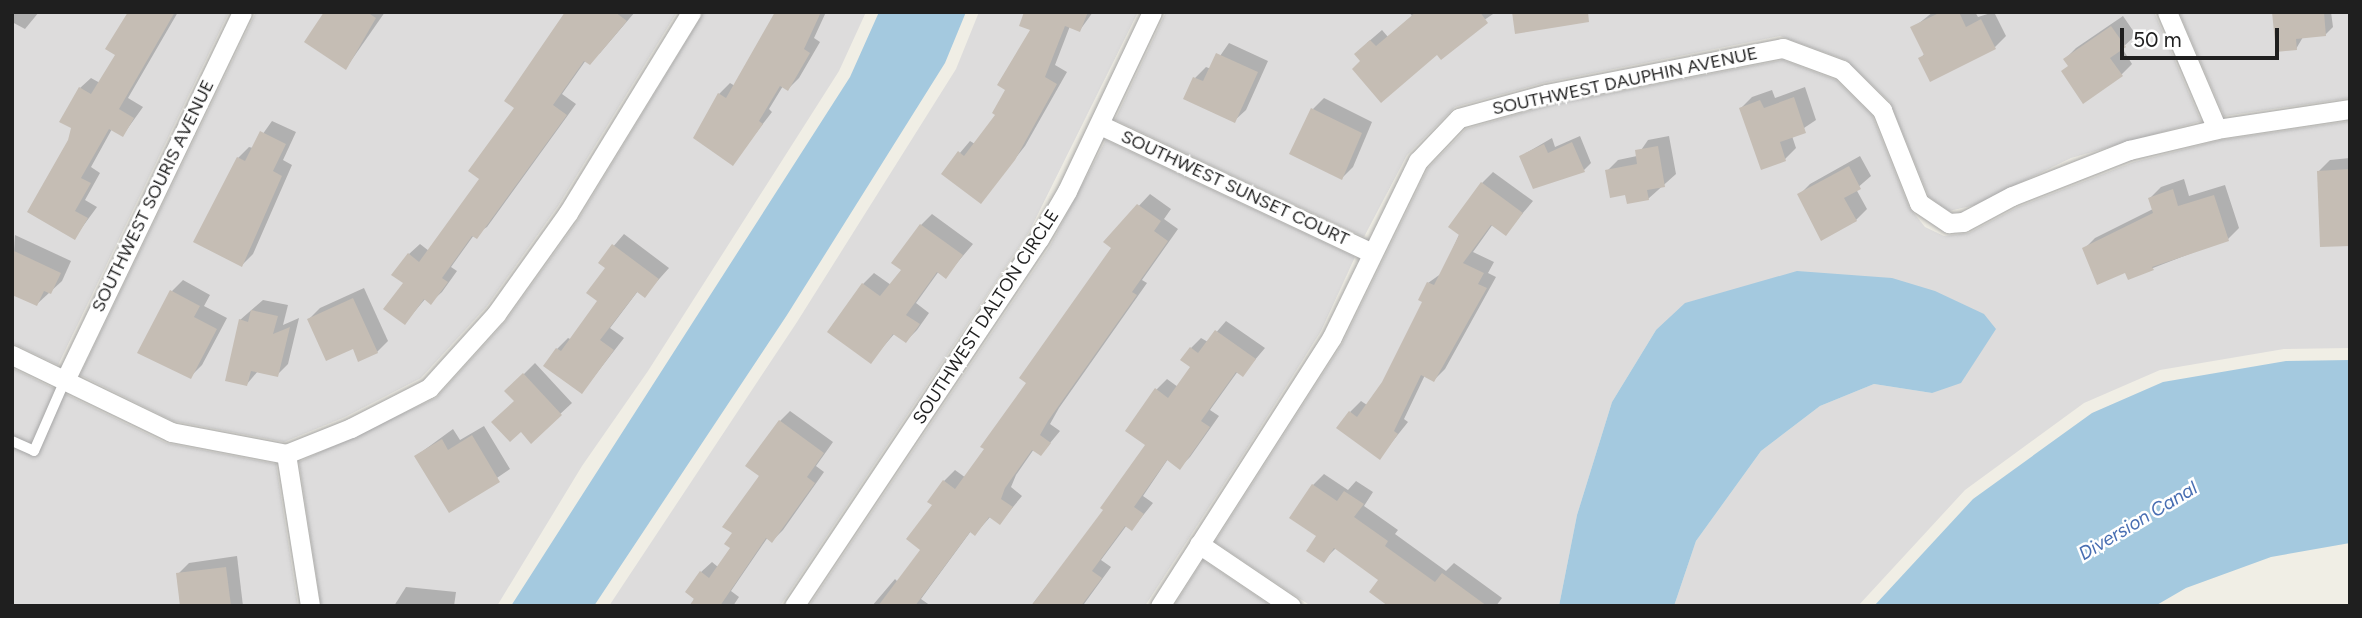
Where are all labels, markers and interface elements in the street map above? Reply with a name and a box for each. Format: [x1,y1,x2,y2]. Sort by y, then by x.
scale bar [2124,14,2283,58]
text: 50 m [2133,27,2182,52]
street label: SOUTHWEST DAUPHIN AVENUE [1490,42,1760,120]
street label: SOUTHWEST SOURIS AVENUE [87,76,219,316]
street label: SOUTHWEST SUNSET COURT [1118,126,1352,250]
street label: SOUTHWEST DALTON CIRCLE [908,206,1064,428]
water label: Diversion Canal [2074,477,2202,565]

